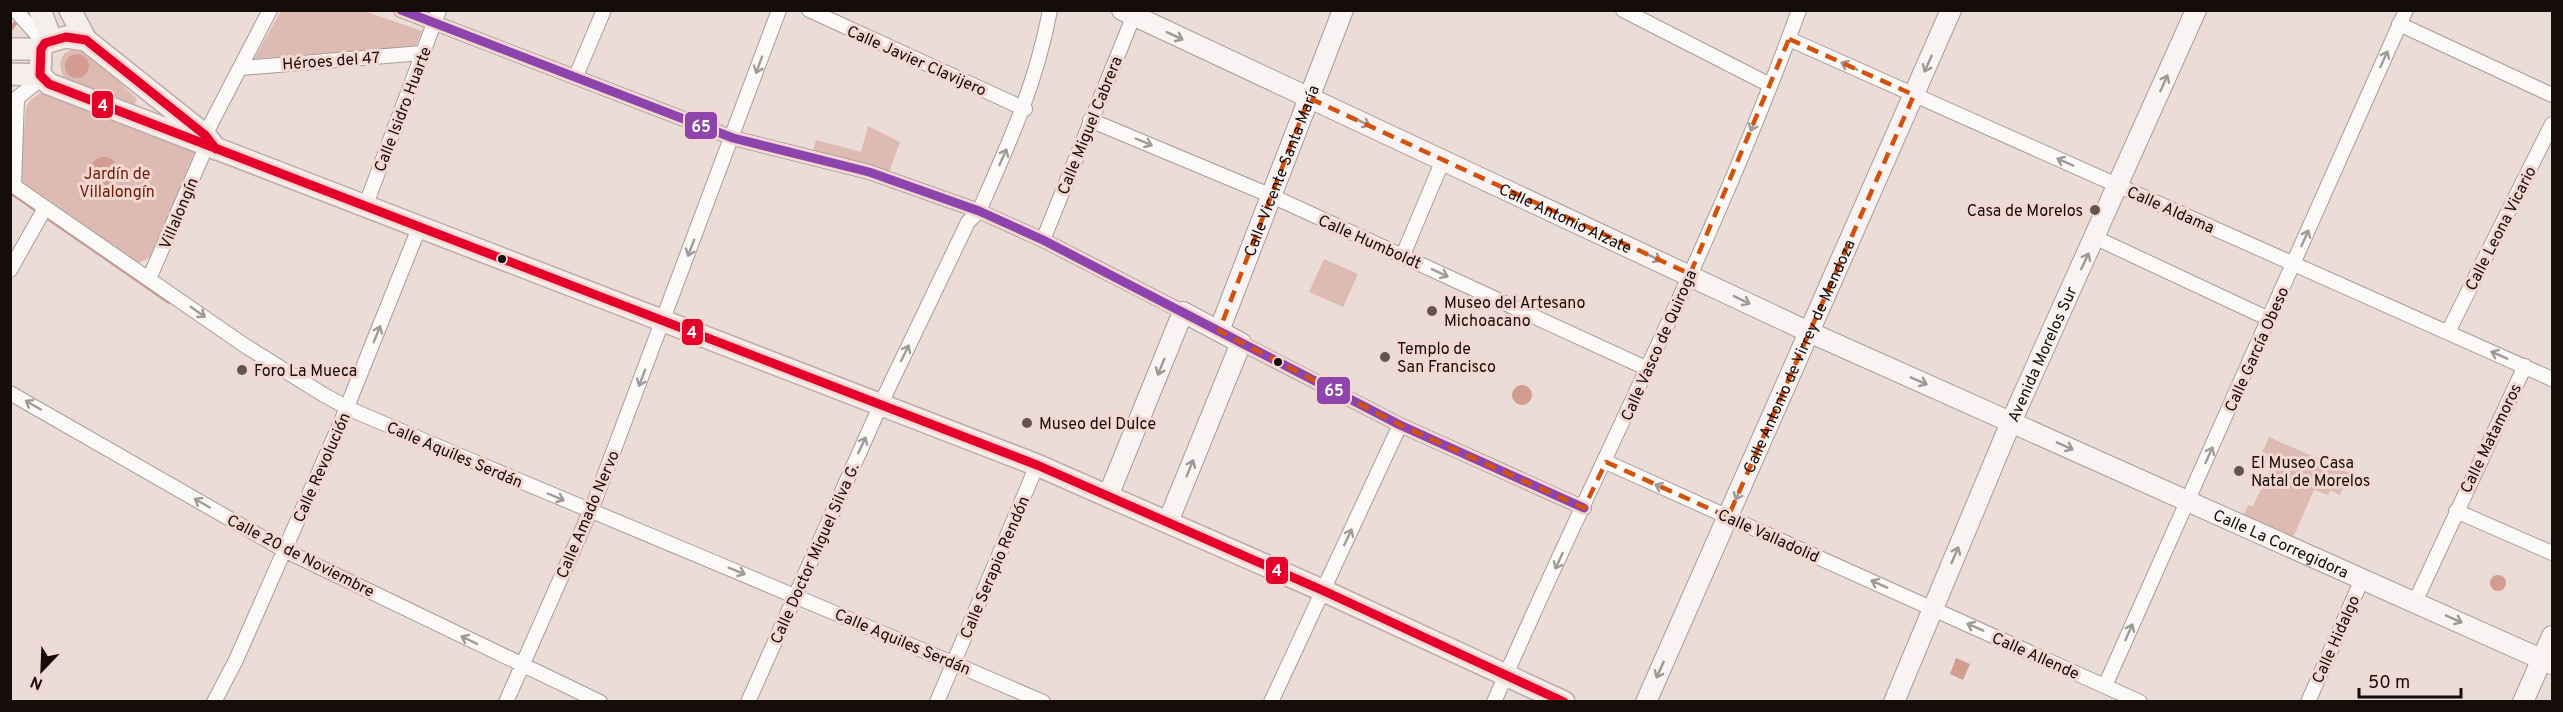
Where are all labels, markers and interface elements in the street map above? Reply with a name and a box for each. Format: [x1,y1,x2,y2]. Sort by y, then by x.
street label: Calle Javier Clavijero [843,22,989,102]
one-way arrow [1165,30,1183,42]
street label: Calle Isidro Huarte [371,44,437,175]
street label: Héroes del 47 [281,49,381,75]
one-way arrow [2378,51,2390,69]
street label: Calle Miguel Cabrera [1054,54,1128,198]
one-way arrow [1922,54,1933,73]
one-way arrow [753,56,764,74]
one-way arrow [1840,59,1858,71]
one-way arrow [2159,74,2170,92]
street label: Calle Vicente Santa María [1241,83,1325,260]
line badge: 4 [91,90,114,119]
text: 4 [98,97,108,117]
line badge: 65 [684,111,718,140]
one-way arrow [1748,114,1759,132]
one-way arrow [1352,117,1370,129]
text: 65 [691,118,711,138]
one-way arrow [1134,137,1152,148]
one-way arrow [997,149,1009,167]
one-way arrow [2057,156,2075,167]
street label: Calle Leona Vicario [2462,163,2542,294]
park label: Jardín de Villalongín [79,165,155,203]
street label: Villalongín [156,175,204,253]
street label: Calle Antonio Alzate [1495,180,1634,259]
street label: Calle Aldama [2123,183,2217,239]
place label: Casa de Morelos [1967,202,2083,222]
marker: Casa de Morelos [2088,203,2102,217]
street label: Calle Humboldt [1315,211,1424,274]
one-way arrow [2300,229,2311,248]
street label: Calle Antonio de Virrey de Mendoza [1740,237,1861,477]
one-way arrow [685,238,696,257]
one-way arrow [1644,252,1662,264]
unlabelled marker [496,253,508,265]
one-way arrow [2080,253,2092,271]
one-way arrow [1430,267,1448,279]
street label: Calle Vasco de Quiroga [1617,267,1702,425]
street label: Avenida Morelos Sur [2004,284,2083,426]
street label: Calle García Obeso [2221,284,2294,415]
place label: Museo del Artesano Michoacano [1444,294,1586,332]
one-way arrow [1733,294,1751,306]
marker: Museo del Artesano Michoacano [1425,304,1439,318]
one-way arrow [189,306,205,318]
line badge: 4 [681,318,704,346]
text: 4 [687,324,697,344]
one-way arrow [372,325,383,344]
place label: Templo de San Francisco [1397,340,1496,378]
one-way arrow [900,344,912,362]
one-way arrow [2490,349,2509,360]
marker: Templo de San Francisco [1378,350,1392,364]
unlabelled marker [1272,356,1284,368]
one-way arrow [1155,357,1166,375]
place label: Foro La Mueca [254,362,357,382]
marker: Foro La Mueca [235,363,249,377]
one-way arrow [636,368,647,387]
line badge: 65 [1316,376,1351,405]
one-way arrow [1910,376,1928,388]
street label: Calle Matamoros [2457,381,2527,497]
text: 65 [1324,382,1344,402]
one-way arrow [25,399,42,411]
street label: Calle Revolución [290,410,356,526]
place label: Museo del Dulce [1039,415,1156,435]
marker: Museo del Dulce [1020,416,1034,430]
street label: Calle Aquiles Serdán [383,418,525,494]
one-way arrow [857,437,869,455]
one-way arrow [2055,441,2073,452]
one-way arrow [2204,446,2215,464]
street label: Calle Amado Nervo [553,448,625,582]
place label: El Museo Casa Natal de Morelos [2251,454,2370,492]
one-way arrow [1185,459,1196,478]
street label: Calle Doctor Miguel Silva G. [767,460,865,647]
marker: El Museo Casa Natal de Morelos [2232,464,2246,478]
one-way arrow [1654,481,1672,493]
one-way arrow [1732,483,1743,501]
one-way arrow [546,492,565,503]
street label: Calle Serapio Rendón [957,493,1035,642]
one-way arrow [194,496,211,508]
street label: Calle Valladolid [1714,506,1822,568]
street label: Calle La Corregidora [2210,506,2351,584]
street label: Calle 20 de Noviembre [223,511,377,603]
one-way arrow [1343,529,1355,547]
one-way arrow [1950,546,1961,564]
one-way arrow [1553,551,1565,569]
line badge: 4 [1265,556,1289,585]
text: 4 [1272,562,1282,582]
one-way arrow [727,566,746,577]
one-way arrow [1870,578,1888,589]
street label: Calle Hidalgo [2309,593,2365,687]
street label: Calle Aquiles Serdán [831,605,973,681]
one-way arrow [2444,614,2462,626]
one-way arrow [1966,621,1984,633]
one-way arrow [2124,624,2135,642]
street label: Calle Allende [1988,629,2082,685]
one-way arrow [460,633,478,645]
north arrow [12,640,72,700]
one-way arrow [1653,661,1665,679]
scale bar [2359,661,2461,699]
text: N [28,671,46,693]
text: 50 m [2368,672,2410,695]

